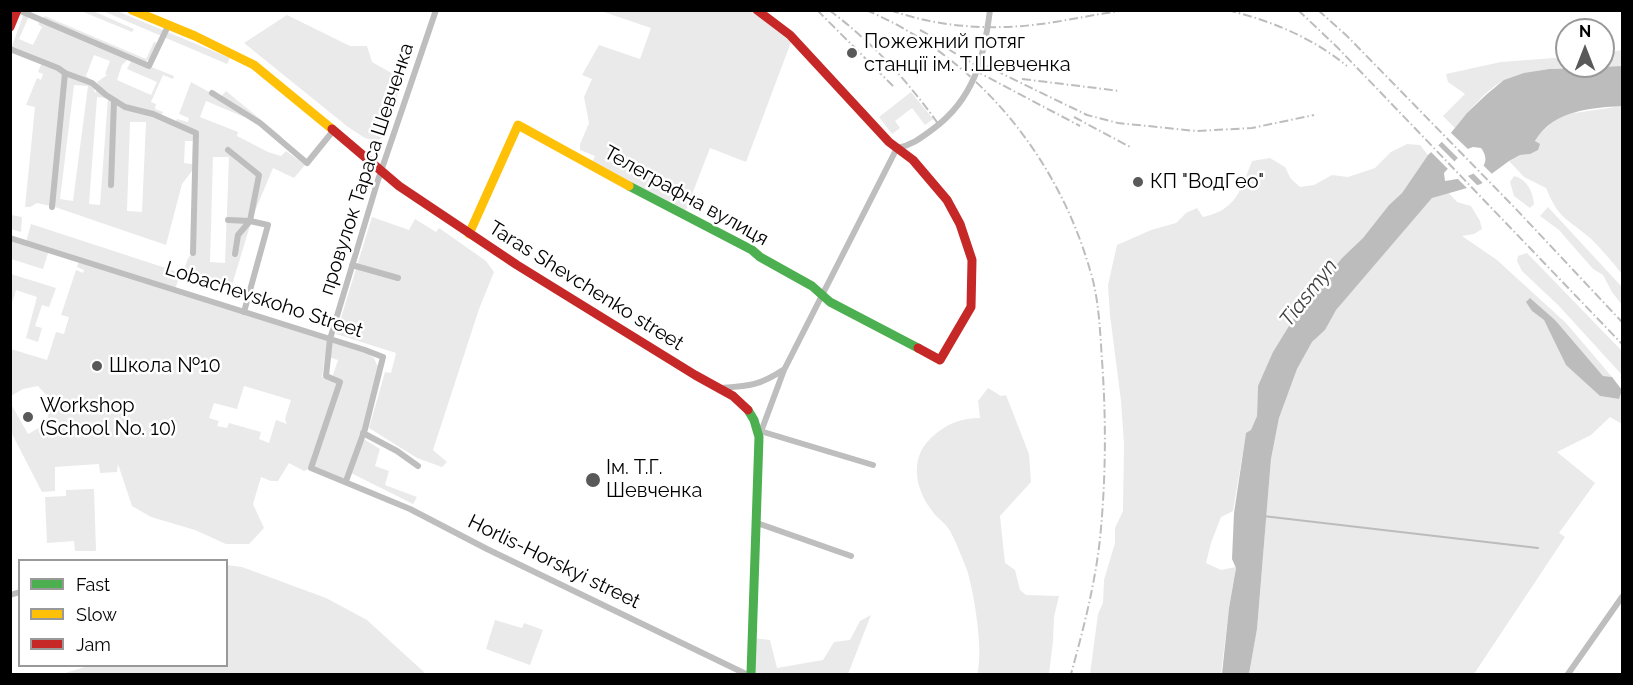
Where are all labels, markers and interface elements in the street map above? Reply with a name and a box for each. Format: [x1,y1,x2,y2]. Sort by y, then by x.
north arrow [1555,18,1615,78]
text: N [1579,22,1591,41]
place label: Пожежний потяг станції ім. Т.Шевченка [864,30,1071,77]
street label: провулок Тараса Шевченка [315,40,419,298]
marker: Пожежний потяг станції ім. Т.Шевченка [845,46,859,60]
street label: Телеграфна вулиця [599,141,773,251]
place label: КП "ВодГео" [1150,170,1264,194]
marker: КП "ВодГео" [1131,175,1145,189]
street label: Taras Shevchenko street [484,216,688,356]
water label: Tiasmyn [1275,254,1343,332]
street label: Lobachevskoho Street [162,257,366,343]
place label: Школа №10 [109,354,221,378]
marker: Школа №10 [90,359,104,373]
place label: Workshop (School No. 10) [40,394,176,441]
marker: Workshop (School No. 10) [21,410,35,424]
place label: Ім. Т.Г. Шевченка [606,456,702,503]
marker: Ім. Т.Г. Шевченка [584,471,602,489]
street label: Horlis-Horskyi street [464,510,644,614]
legend [18,559,228,667]
text: Fast [76,574,110,595]
text: Slow [76,604,117,625]
text: Jam [76,634,111,655]

